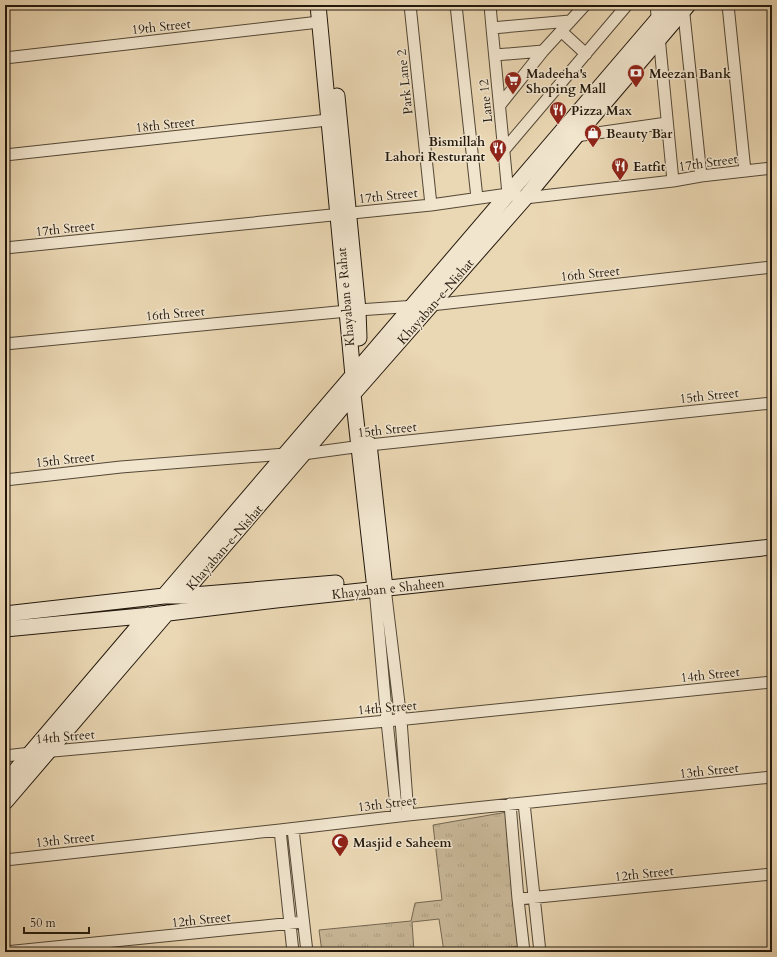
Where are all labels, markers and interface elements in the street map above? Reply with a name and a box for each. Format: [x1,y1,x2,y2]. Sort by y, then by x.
street label: 19th Street [131,15,192,39]
street label: Park Lane 2 [393,48,417,115]
bank icon: Meezan Bank [626,63,646,88]
place label: Madeeha's Shoping Mall [526,65,606,98]
place label: Meezan Bank [649,65,732,83]
supermarket icon: Madeeha's Shoping Mall [503,70,523,95]
street label: Lane 12 [475,78,497,124]
restaurant icon: Pizza Max [548,100,568,125]
place label: Pizza Max [571,102,632,120]
street label: 18th Street [135,113,196,137]
shop icon: Beauty Bar [583,123,603,148]
place label: Beauty Bar [606,125,673,143]
place label: Bismillah Lahori Resturant [385,133,485,166]
restaurant icon: Bismillah Lahori Resturant [488,138,508,163]
street label: 17th Street [678,150,739,176]
restaurant icon: Eatfit [610,156,630,181]
place label: Eatfit [633,158,666,176]
street label: 17th Street [358,184,419,208]
street label: 17th Street [35,217,96,241]
street label: Khayaban e Rahat [333,247,359,347]
street label: Khayaban-e-Nishat [393,255,478,348]
street label: 16th Street [560,262,621,286]
street label: 16th Street [145,302,205,326]
street label: 15th Street [679,384,740,408]
street label: 15th Street [357,418,418,442]
street label: 15th Street [35,448,96,472]
street label: Khayaban-e-Nishat [182,501,267,594]
street label: Khayaban e Shaheen [331,574,446,604]
street label: 14th Street [680,663,741,687]
street label: 14th Street [357,696,417,720]
street label: 14th Street [35,725,95,749]
street label: 13th Street [679,759,740,783]
street label: 13th Street [357,791,418,817]
street label: 13th Street [35,828,96,852]
mosque icon: Masjid e Saheem [330,832,350,857]
place label: Masjid e Saheem [353,834,452,852]
street label: 12th Street [614,862,675,886]
street label: 12th Street [171,908,232,932]
scale bar [24,909,89,935]
text: 50 m [30,915,57,931]

